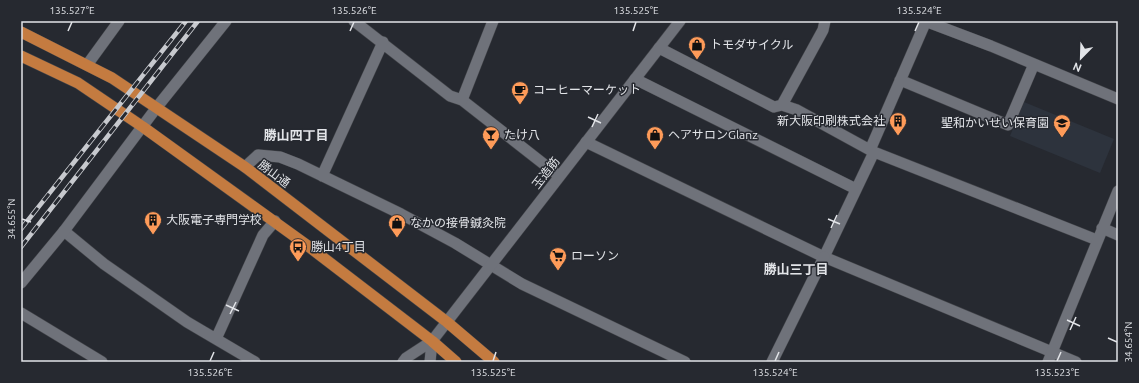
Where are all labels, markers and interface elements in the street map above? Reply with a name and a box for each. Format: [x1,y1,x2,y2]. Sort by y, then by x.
text: 135.527°E [49,5,95,16]
text: 135.526°E [331,5,377,16]
text: 135.525°E [613,5,659,16]
text: 135.524°E [896,5,942,16]
shop icon: トモダサイクル [687,35,707,60]
place label: トモダサイクル [710,38,793,51]
north arrow [1061,38,1101,78]
text: N [1071,60,1083,74]
cafe icon: コーヒーマーケット [510,80,530,105]
place label: コーヒーマーケット [533,83,641,96]
building icon: 新大阪印刷株式会社 [888,111,908,136]
school or university icon: 聖和かいせい保育園 [1052,113,1072,138]
place label: 新大阪印刷株式会社 [777,114,885,127]
place label: 聖和かいせい保育園 [941,116,1049,129]
bar icon: たけ八 [481,125,501,150]
shop icon: ヘアサロンGlanz [645,125,665,150]
district label: 勝山四丁目 [263,128,329,142]
place label: たけ八 [504,128,540,141]
place label: ヘアサロンGlanz [668,128,758,141]
street label: 玉造筋 [529,155,562,191]
street label: 勝山通 [256,158,293,190]
text: 34.655°N [6,198,17,240]
building icon: 大阪電子専門学校 [143,210,163,235]
place label: 大阪電子専門学校 [166,213,262,226]
shop icon: なかの接骨鍼灸院 [387,213,407,238]
place label: なかの接骨鍼灸院 [410,216,506,229]
bus stop icon: 勝山4丁目 [288,237,308,262]
place label: 勝山4丁目 [311,240,366,253]
supermarket icon: ローソン [548,246,568,271]
place label: ローソン [571,249,619,262]
district label: 勝山三丁目 [763,262,829,276]
text: 34.654°N [1123,321,1134,363]
text: 135.526°E [187,367,233,378]
text: 135.525°E [470,367,516,378]
text: 135.524°E [752,367,798,378]
text: 135.523°E [1034,367,1080,378]

